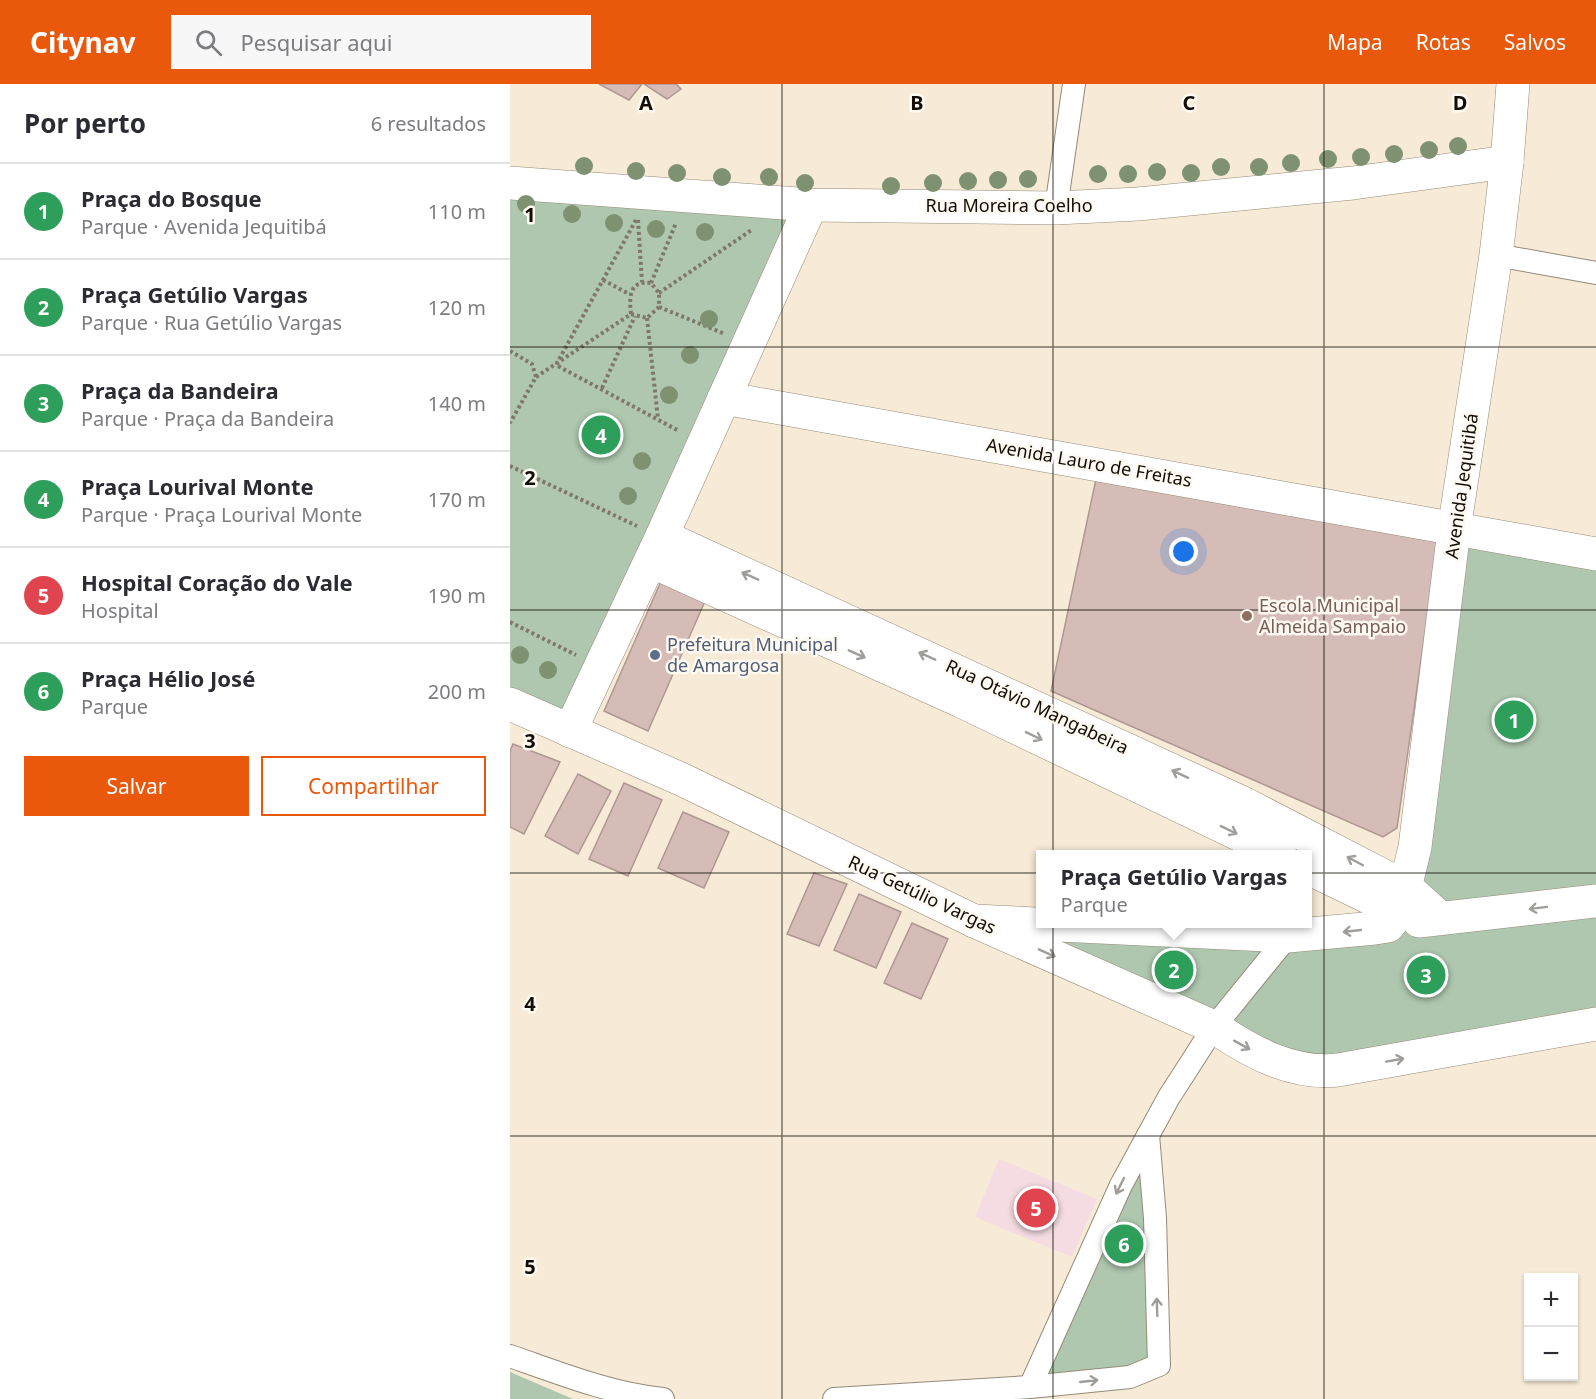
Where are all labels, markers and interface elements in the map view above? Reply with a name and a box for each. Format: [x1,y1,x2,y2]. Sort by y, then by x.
search box [171,15,591,69]
text: Citynav [30,23,135,61]
icon: search [192,26,225,59]
text: Pesquisar aqui [240,27,392,57]
text: Mapa [1327,28,1383,56]
text: Rotas [1416,28,1471,56]
text: Salvos [1504,28,1566,56]
text: A [639,89,653,116]
text: B [910,89,924,116]
text: C [1183,89,1196,116]
text: D [1453,89,1467,116]
text: Por perto [24,105,146,141]
text: 6 resultados [371,110,486,137]
text: Praça do Bosque [81,183,262,213]
street label: Rua Moreira Coelho [925,193,1093,217]
text: 1 [38,198,49,225]
text: 110 m [428,198,486,225]
text: 1 [524,201,536,228]
text: Parque · Avenida Jequitibá [81,213,327,240]
text: Praça Getúlio Vargas [81,279,308,309]
text: 2 [38,294,49,321]
text: 120 m [428,294,486,321]
text: Parque · Rua Getúlio Vargas [81,309,342,336]
text: Praça da Bandeira [81,375,279,405]
text: 3 [38,390,49,417]
text: 140 m [428,390,486,417]
text: Parque · Praça da Bandeira [81,405,334,432]
pin: 4 [582,412,620,458]
street label: Avenida Jequitibá [1439,412,1483,560]
street label: Avenida Lauro de Freitas [985,432,1194,492]
text: 2 [524,464,536,491]
text: Praça Lourival Monte [81,471,314,501]
text: 4 [38,486,49,513]
text: 170 m [428,486,486,513]
text: Parque · Praça Lourival Monte [81,501,362,528]
your location [1169,537,1198,566]
text: Hospital Coração do Vale [81,567,353,597]
one-way arrow [741,569,759,581]
text: 5 [38,582,49,609]
text: 190 m [428,582,486,609]
place label: Escola Municipal Almeida Sampaio [1259,593,1406,638]
text: Hospital [81,597,159,624]
marker: Escola Municipal Almeida Sampaio [1240,609,1254,623]
place label: Prefeitura Municipal de Amargosa [667,632,838,677]
marker: Prefeitura Municipal de Amargosa [648,648,662,662]
one-way arrow [848,649,866,660]
one-way arrow [919,650,937,662]
street label: Rua Otávio Mangabeira [942,653,1133,759]
text: Praça Hélio José [81,663,255,693]
text: 6 [38,678,49,705]
text: 200 m [428,678,486,705]
text: Parque [81,693,148,720]
pin: 1 [1494,698,1534,742]
text: 3 [524,727,536,754]
one-way arrow [1025,730,1043,742]
button: Salvar [24,756,249,816]
button: Compartilhar [261,756,486,816]
one-way arrow [1172,767,1190,779]
one-way arrow [1219,824,1237,836]
street label: Rua Getúlio Vargas [845,849,1000,939]
popup [1036,850,1312,928]
one-way arrow [1347,855,1364,867]
text: Praça Getúlio Vargas [1061,861,1287,891]
text: Parque [1061,891,1128,918]
one-way arrow [1529,903,1548,914]
one-way arrow [1342,926,1362,937]
one-way arrow [1037,948,1055,959]
pin: 2 [1154,948,1194,992]
pin: 3 [1406,952,1446,998]
text: 4 [524,990,536,1017]
one-way arrow [1233,1039,1250,1051]
one-way arrow [1385,1054,1405,1065]
one-way arrow [1114,1177,1126,1195]
pin: 5 [1016,1186,1056,1230]
pin: 6 [1104,1222,1144,1266]
text: 5 [524,1253,536,1280]
map controls [1524,1273,1578,1381]
button: + [1524,1273,1578,1327]
one-way arrow [1152,1297,1163,1317]
button: − [1524,1327,1578,1381]
one-way arrow [1078,1375,1098,1386]

